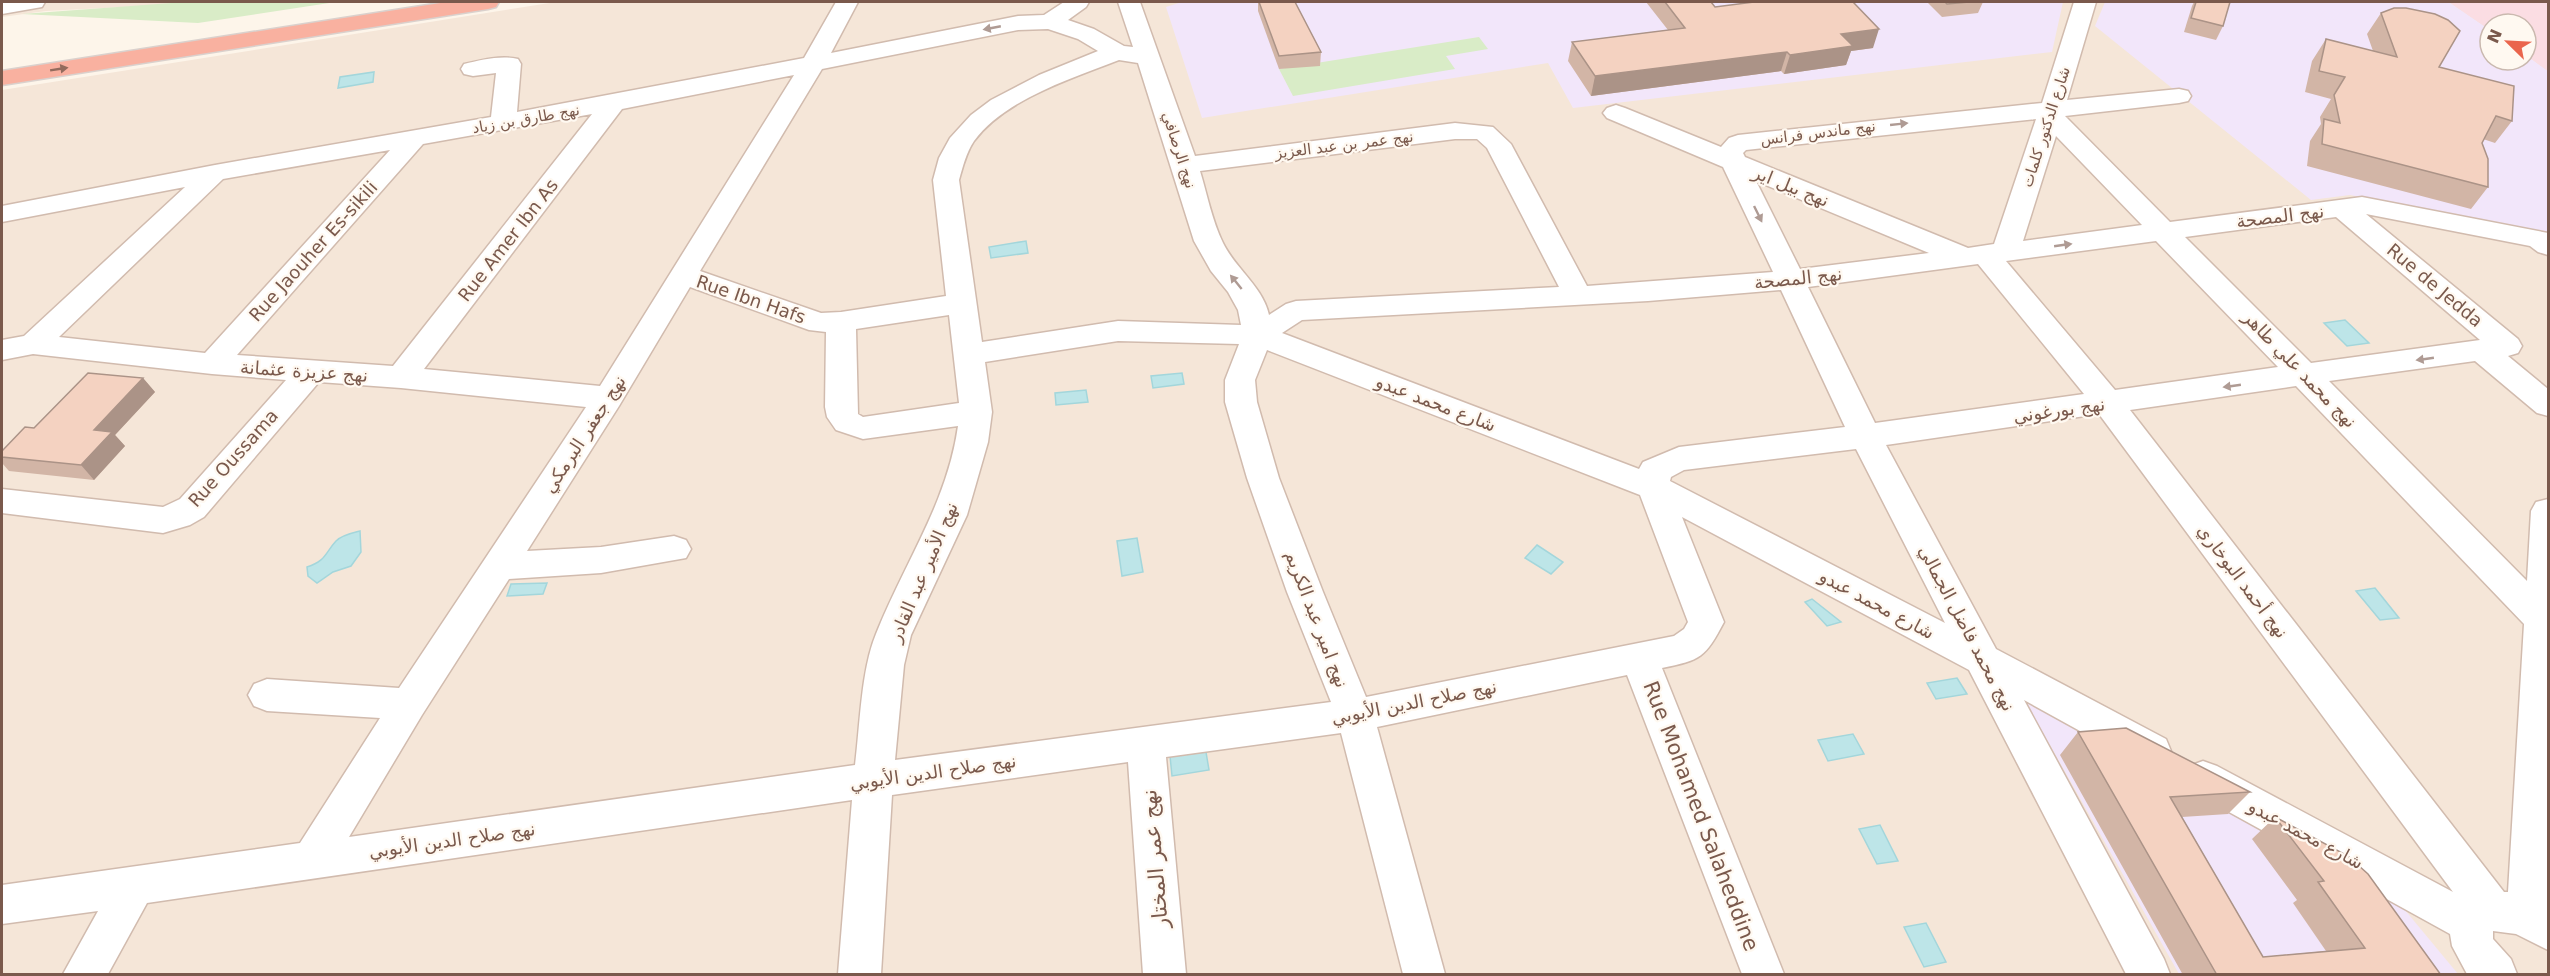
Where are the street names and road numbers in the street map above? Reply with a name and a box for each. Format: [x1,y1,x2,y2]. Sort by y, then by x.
street label: شارع الدكتور كلمات [2018,64,2074,190]
street label: نهج طارق بن زياد [471,101,581,137]
street label: نهج الرصافي [1157,109,1200,191]
street label: نهج ماندس فرانس [1759,117,1877,149]
street label: نهج عمر بن عبد العزيز [1273,128,1414,163]
street label: نهج بيل اير [1748,161,1832,212]
street label: Rue Amer Ibn As [454,175,562,305]
street label: Rue Jaouher Es-sikili [245,177,381,325]
street label: نهج المصحة [2235,200,2325,233]
street label: Rue de Jedda [2383,239,2487,331]
street label: نهج المصحة [1753,263,1843,294]
street label: Rue Ibn Hafs [694,271,808,327]
street label: نهج محمد علي طاهر [2237,306,2361,432]
street label: نهج عزيزة عثمانة [239,356,369,387]
street label: شارع محمد عبدو [1372,370,1499,436]
street label: نهج جعفر البرمكي [538,371,631,497]
street label: نهج بورغوني [2012,393,2106,428]
street label: Rue Oussama [184,405,282,511]
street label: نهج الأمير عبد القادر [884,499,963,646]
street label: نهج أحمد البوخاري [2193,519,2293,643]
street label: نهج محمد فاضل الجمالي [1913,542,2020,715]
street label: نهج امير عبد الكريم [1280,548,1353,691]
street label: شارع محمد عبدو [1815,564,1938,644]
street label: نهج صلاح الدين الأيوبي [1330,676,1499,729]
street label: Rue Mohamed Salaheddine [1638,678,1764,954]
street label: نهج صلاح الدين الأيوبي [848,750,1018,795]
street label: نهج عمر المختار [1137,788,1173,931]
street label: شارع محمد عبدو [2244,794,2367,874]
street label: نهج صلاح الدين الأيوبي [367,818,537,863]

